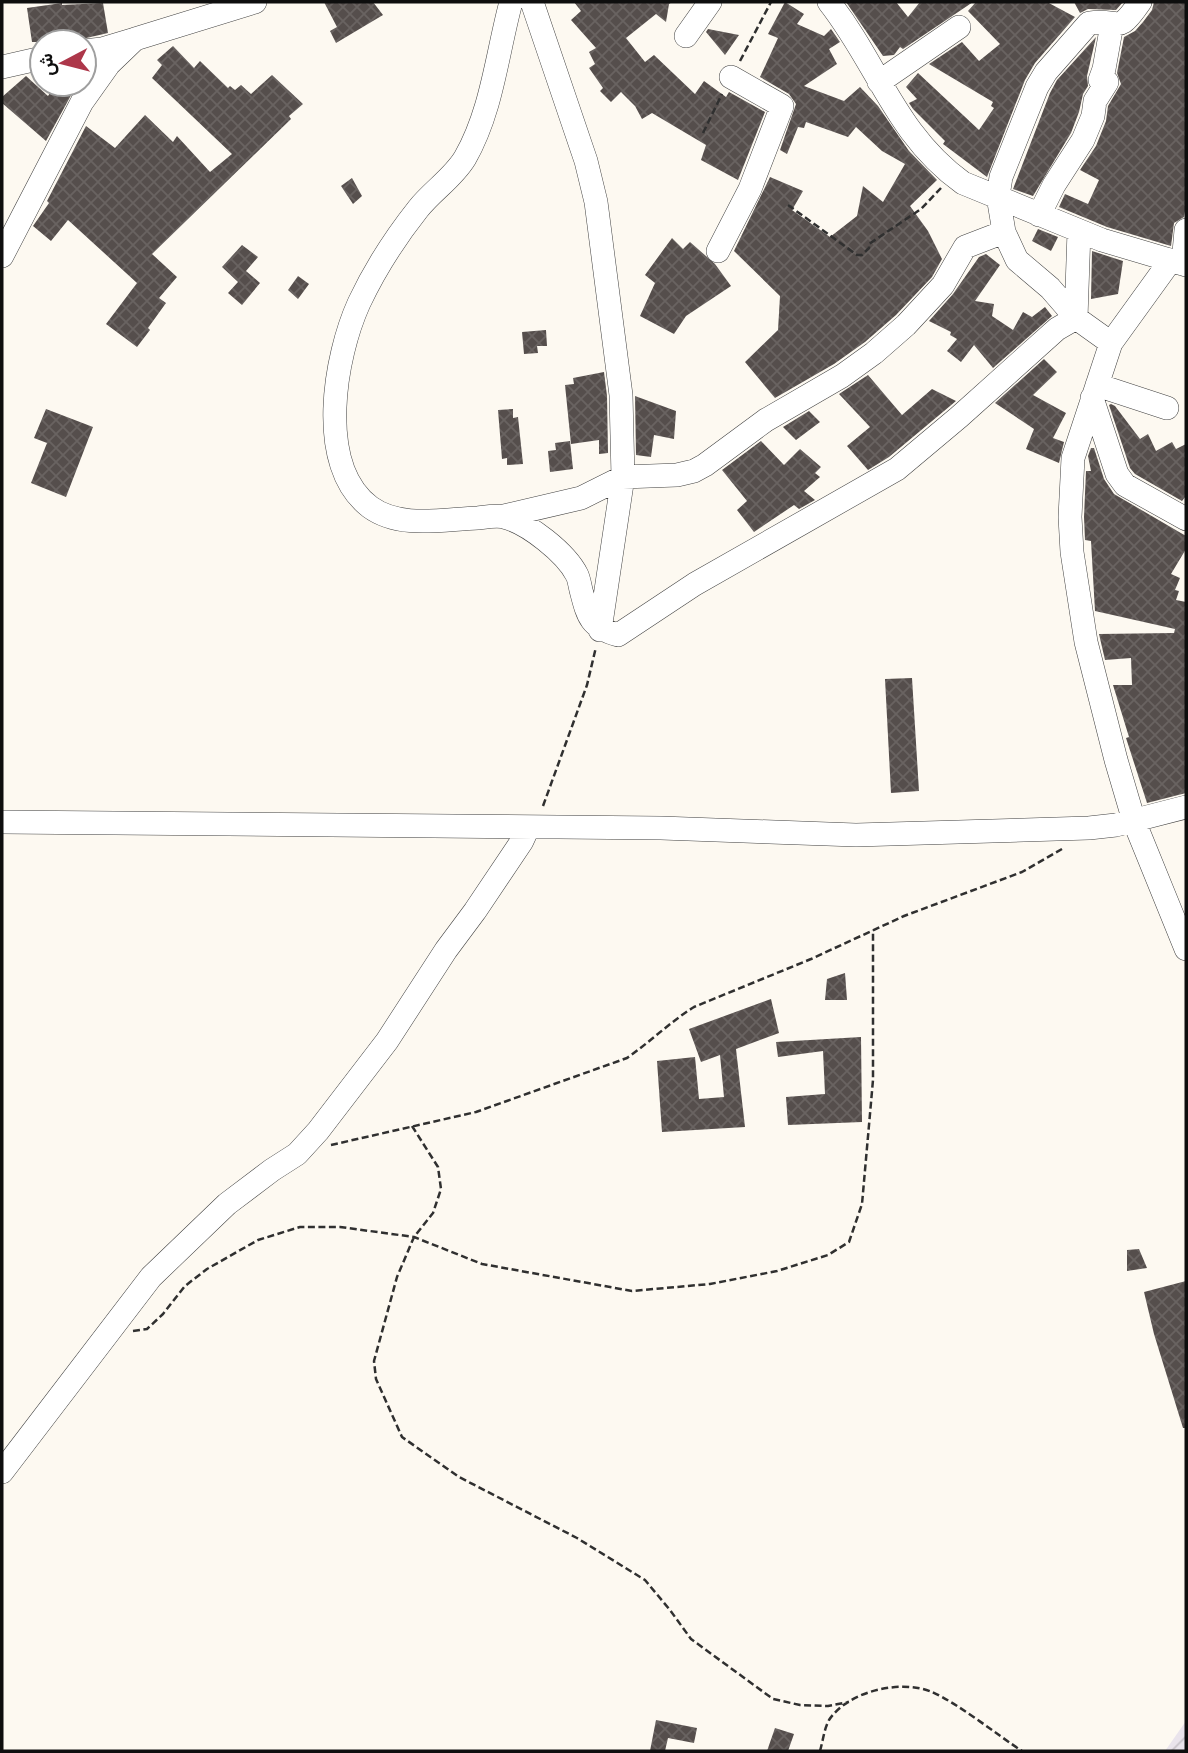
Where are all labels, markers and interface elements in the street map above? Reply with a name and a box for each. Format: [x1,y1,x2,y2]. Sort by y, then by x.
north arrow [28,28,98,98]
text: ش [33,52,59,78]

